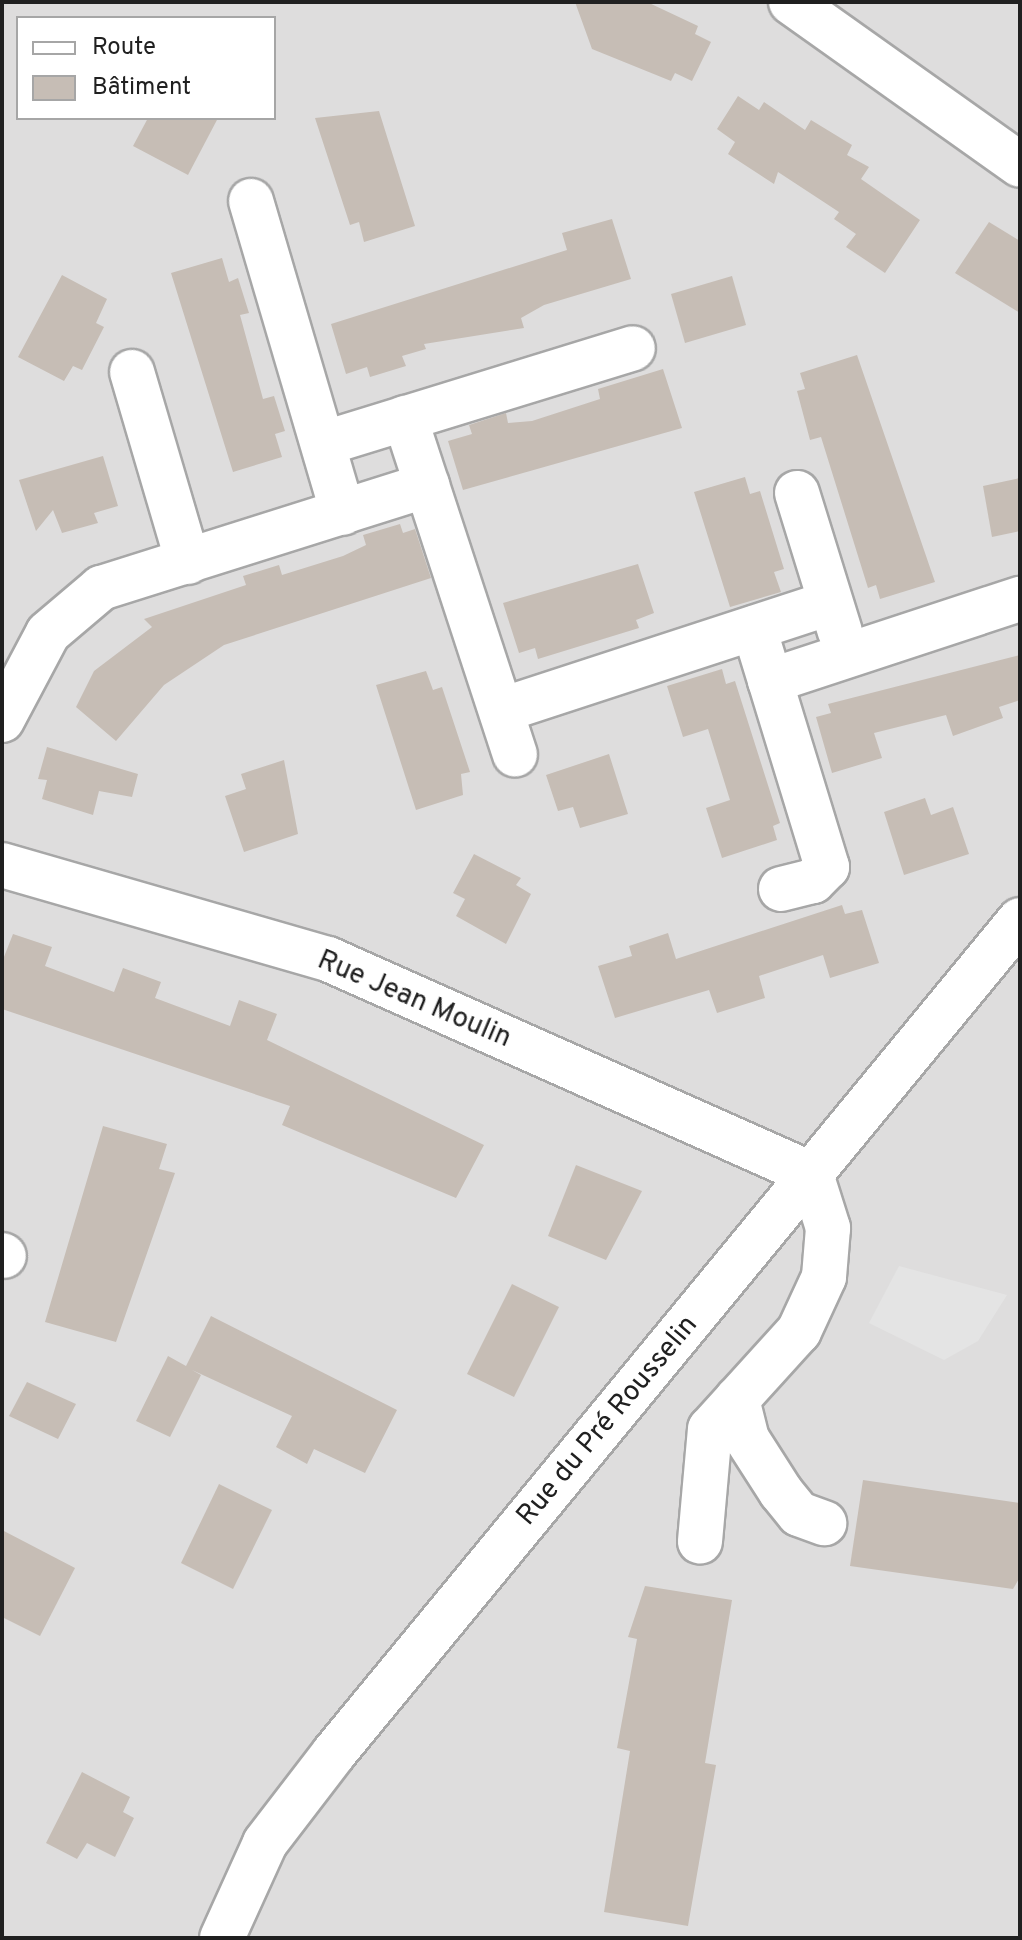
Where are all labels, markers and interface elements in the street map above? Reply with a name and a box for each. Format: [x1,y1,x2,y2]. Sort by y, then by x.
legend [16,16,276,120]
text: Route [92,33,156,63]
text: Bâtiment [92,73,191,103]
street label: Rue Jean Moulin [312,944,516,1056]
street label: Rue du Pré Rousselin [510,1309,706,1533]

